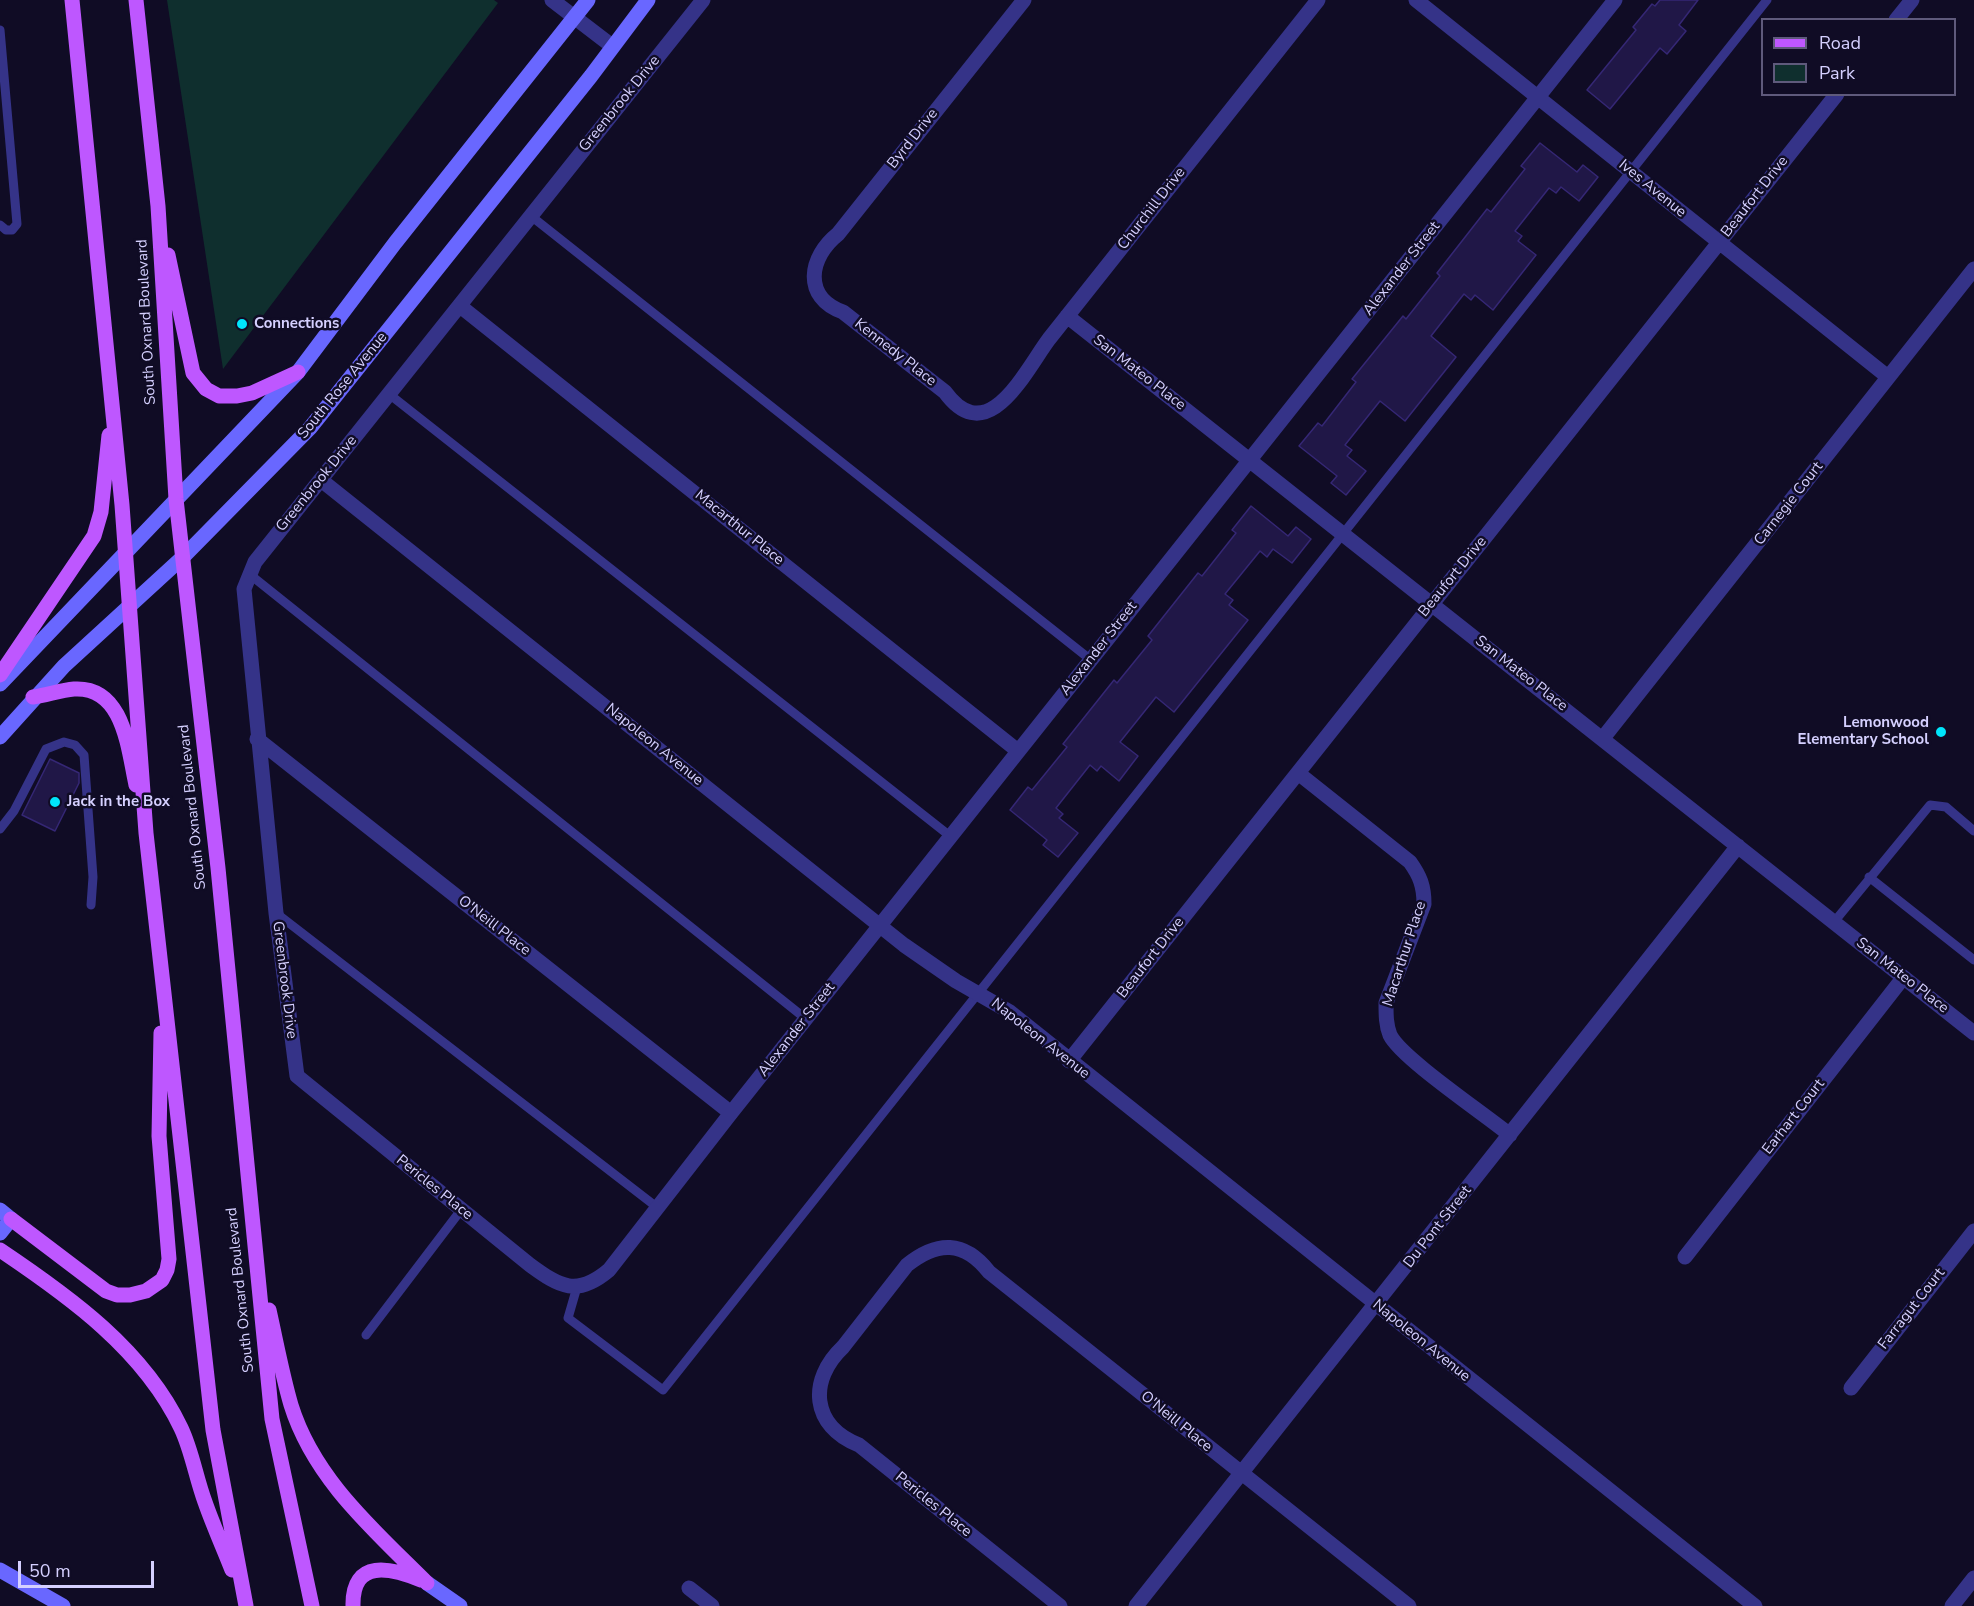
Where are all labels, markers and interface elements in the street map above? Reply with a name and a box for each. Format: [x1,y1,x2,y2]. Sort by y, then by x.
legend [1761,18,1956,96]
text: Road [1819,31,1861,55]
street label: Greenbrook Drive [576,52,664,156]
text: Park [1819,61,1855,85]
street label: Byrd Drive [884,105,942,173]
street label: Beaufort Drive [1718,153,1792,241]
street label: Ives Avenue [1615,156,1689,222]
street label: Churchill Drive [1114,164,1190,254]
street label: Alexander Street [1360,218,1444,320]
street label: South Oxnard Boulevard [134,239,160,405]
place label: Connections [254,315,339,333]
street label: Kennedy Place [850,315,940,391]
marker: Connections [235,317,249,331]
street label: South Rose Avenue [294,329,392,443]
street label: San Mateo Place [1089,331,1189,415]
street label: Greenbrook Drive [273,432,361,536]
street label: Carnegie Court [1751,459,1827,549]
street label: Macarthur Place [691,487,787,569]
street label: Beaufort Drive [1415,533,1491,621]
street label: Alexander Street [1057,598,1141,700]
street label: San Mateo Place [1471,632,1571,716]
street label: Napoleon Avenue [602,700,706,790]
place label: Lemonwood Elementary School [1798,714,1929,749]
street label: South Oxnard Boulevard [175,724,211,890]
marker: Lemonwood Elementary School [1934,725,1948,739]
place label: Jack in the Box [67,793,170,811]
marker: Jack in the Box [48,795,62,809]
street label: O'Neill Place [454,892,534,960]
street label: Macarthur Place [1380,899,1430,1009]
street label: Beaufort Drive [1114,914,1188,1002]
street label: Greenbrook Drive [268,920,300,1040]
street label: San Mateo Place [1852,934,1952,1018]
street label: Alexander Street [755,979,839,1081]
street label: Napoleon Avenue [987,995,1093,1083]
street label: Earhart Court [1759,1076,1829,1158]
street label: Pericles Place [392,1152,476,1224]
street label: Du Pont Street [1400,1182,1476,1272]
street label: South Oxnard Boulevard [223,1207,259,1373]
street label: Farragut Court [1875,1265,1949,1353]
street label: Napoleon Avenue [1369,1296,1473,1386]
street label: O'Neill Place [1137,1388,1215,1456]
street label: Pericles Place [891,1469,975,1541]
scale bar [21,1549,158,1587]
text: 50 m [29,1559,71,1583]

